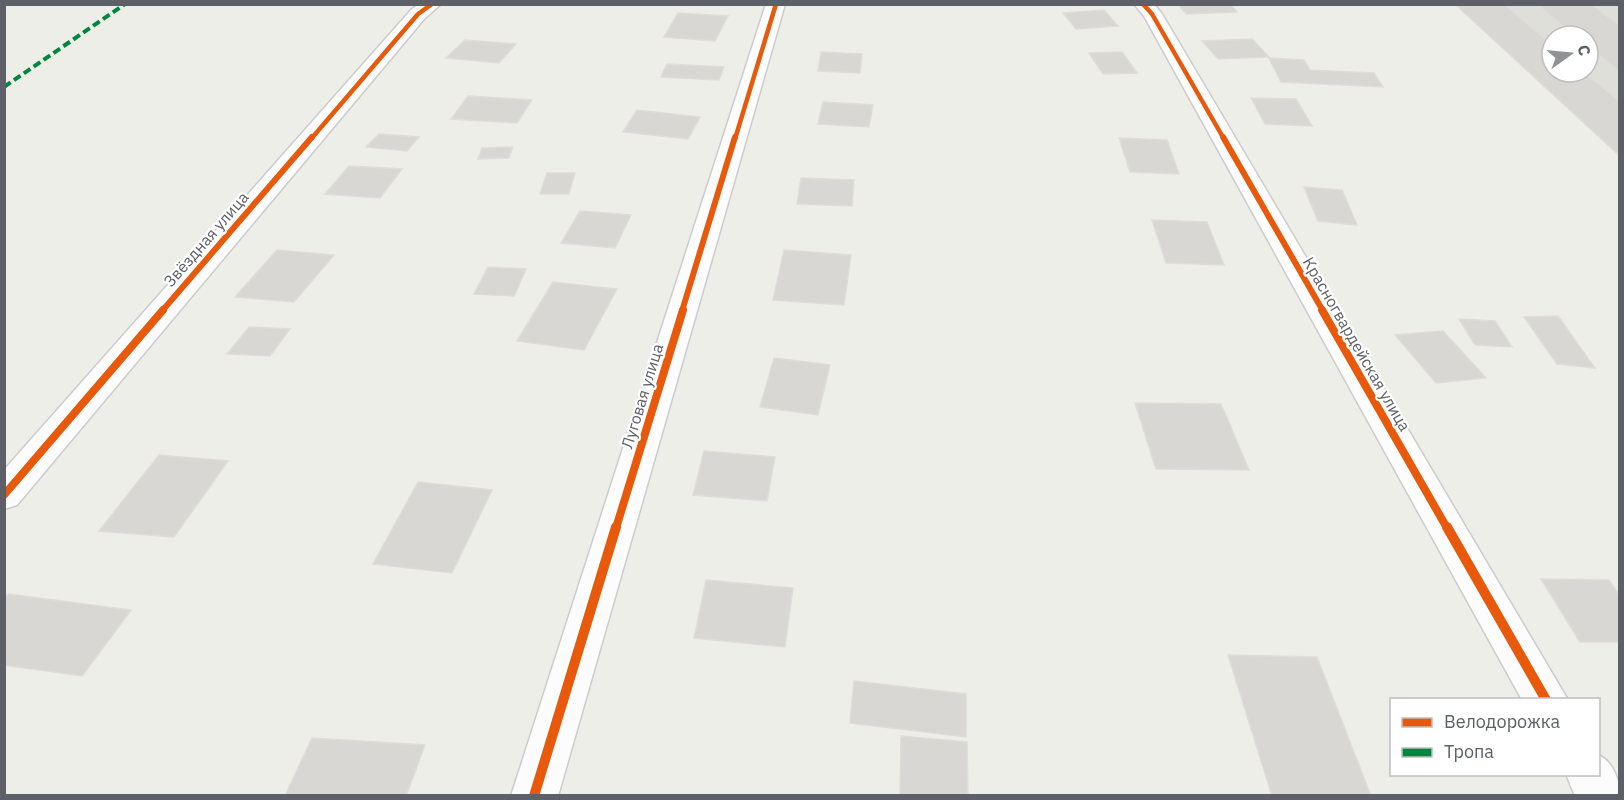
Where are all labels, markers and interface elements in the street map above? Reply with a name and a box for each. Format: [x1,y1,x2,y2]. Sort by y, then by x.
north arrow [1540,24,1600,84]
text: С [1573,42,1595,58]
street label: Звёздная улица [159,187,253,291]
street label: Красногвардейская улица [1299,253,1415,435]
street label: Луговая улица [617,341,668,451]
legend [1390,698,1600,776]
text: Велодорожка [1444,710,1560,733]
text: Тропа [1444,740,1494,763]

